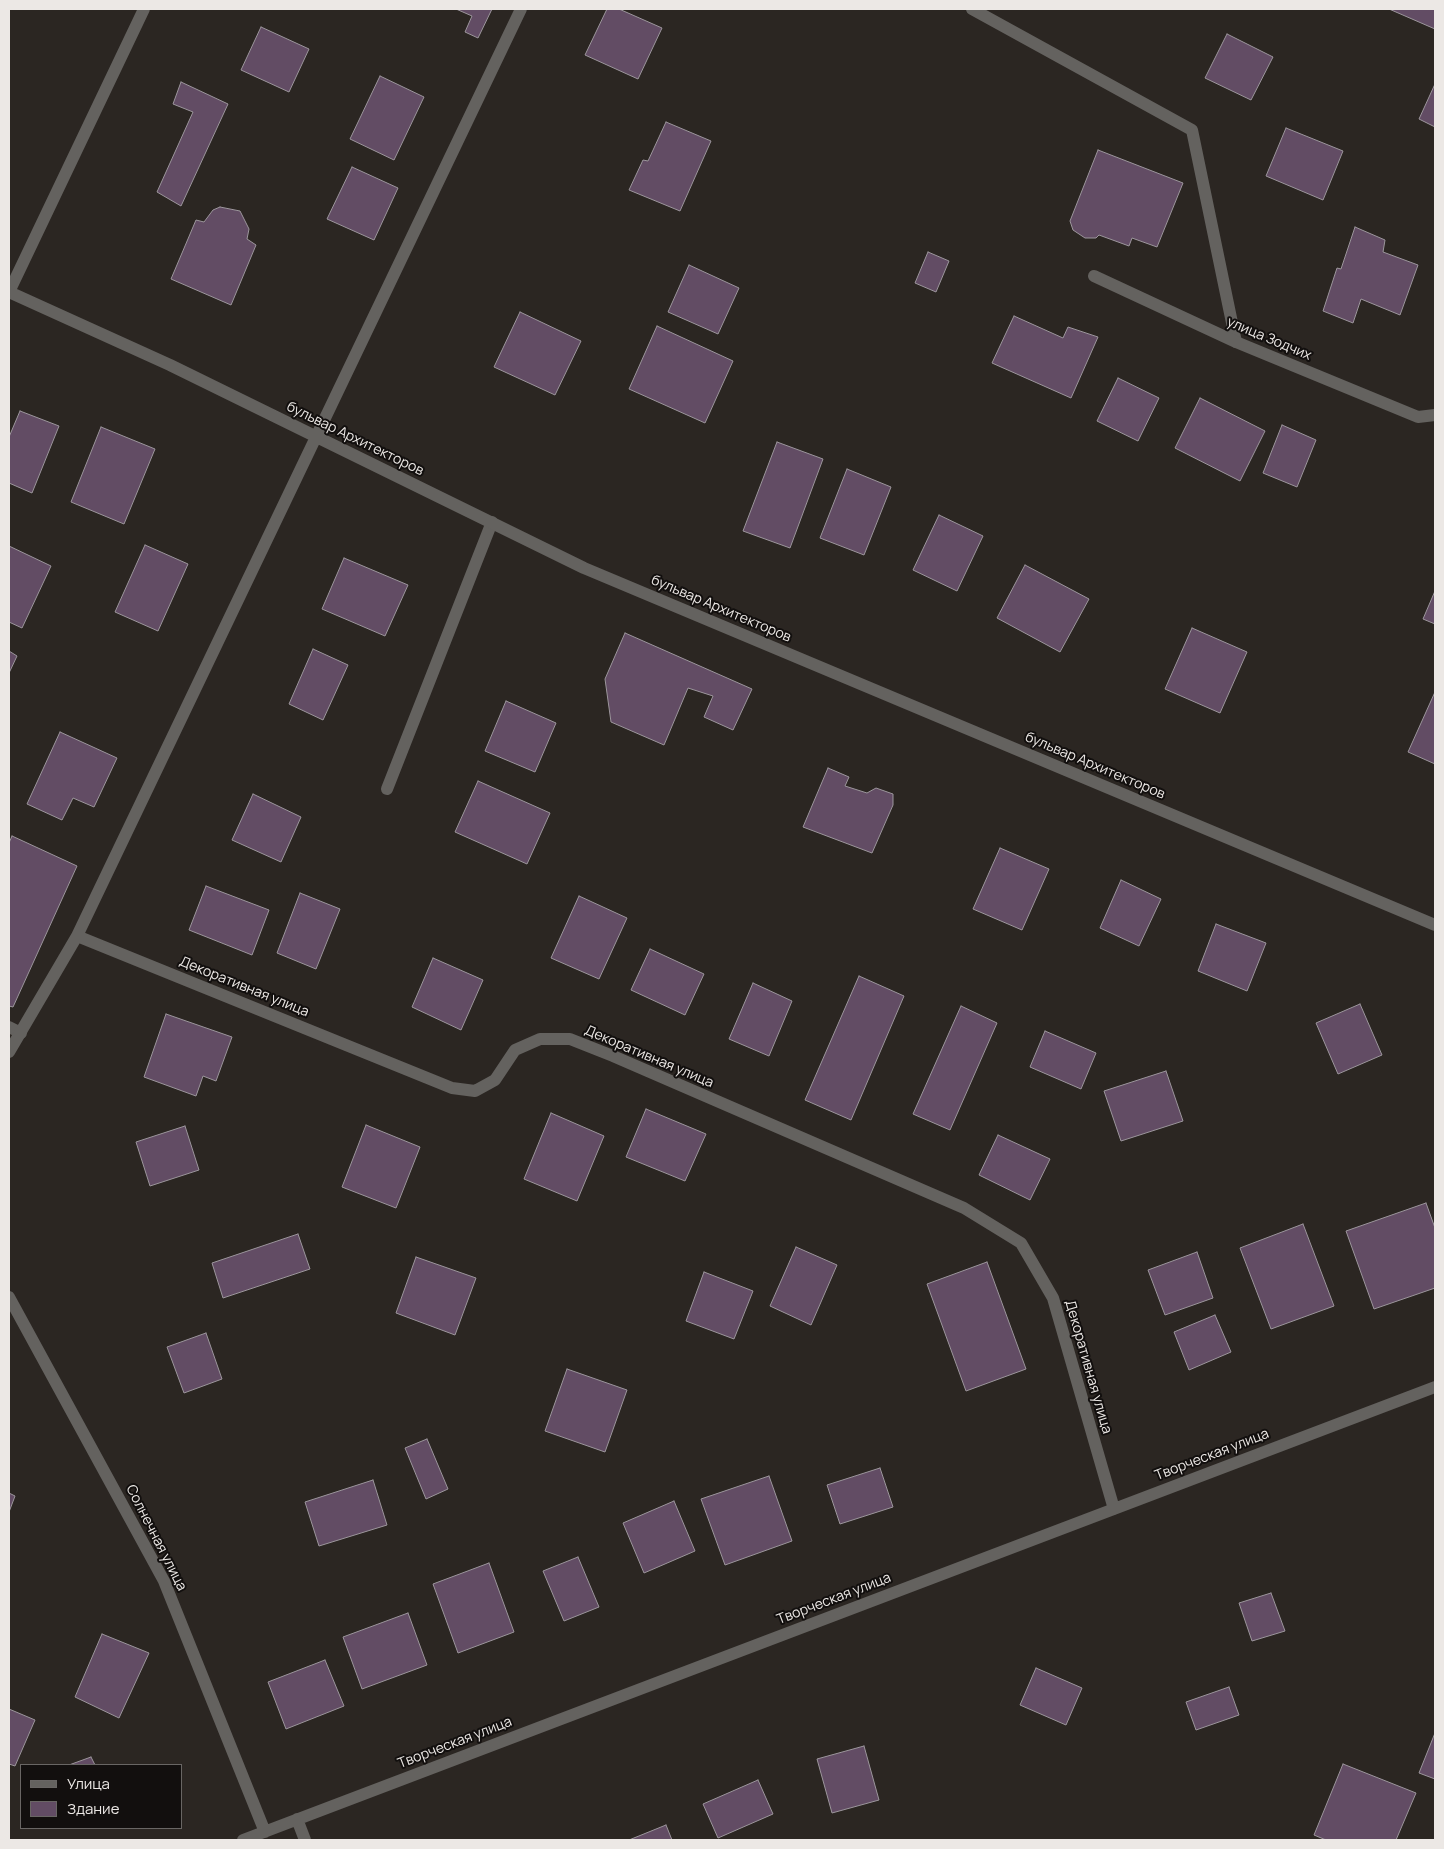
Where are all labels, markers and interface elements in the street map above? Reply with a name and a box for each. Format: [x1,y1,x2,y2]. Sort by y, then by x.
street label: улица Зодчих [1224,314,1314,364]
street label: бульвар Архитекторов [284,398,426,480]
street label: бульвар Архитекторов [648,572,794,646]
street label: бульвар Архитекторов [1022,729,1168,803]
street label: Декоративная улица [177,953,311,1021]
street label: Декоративная улица [582,1022,716,1092]
street label: Декоративная улица [1061,1298,1115,1436]
street label: Творческая улица [1153,1426,1271,1484]
street label: Солнечная улица [122,1482,190,1594]
street label: Творческая улица [775,1570,893,1628]
street label: Творческая улица [396,1714,514,1772]
legend [20,1764,182,1829]
text: Улица [67,1773,110,1794]
text: Здание [67,1798,119,1819]

